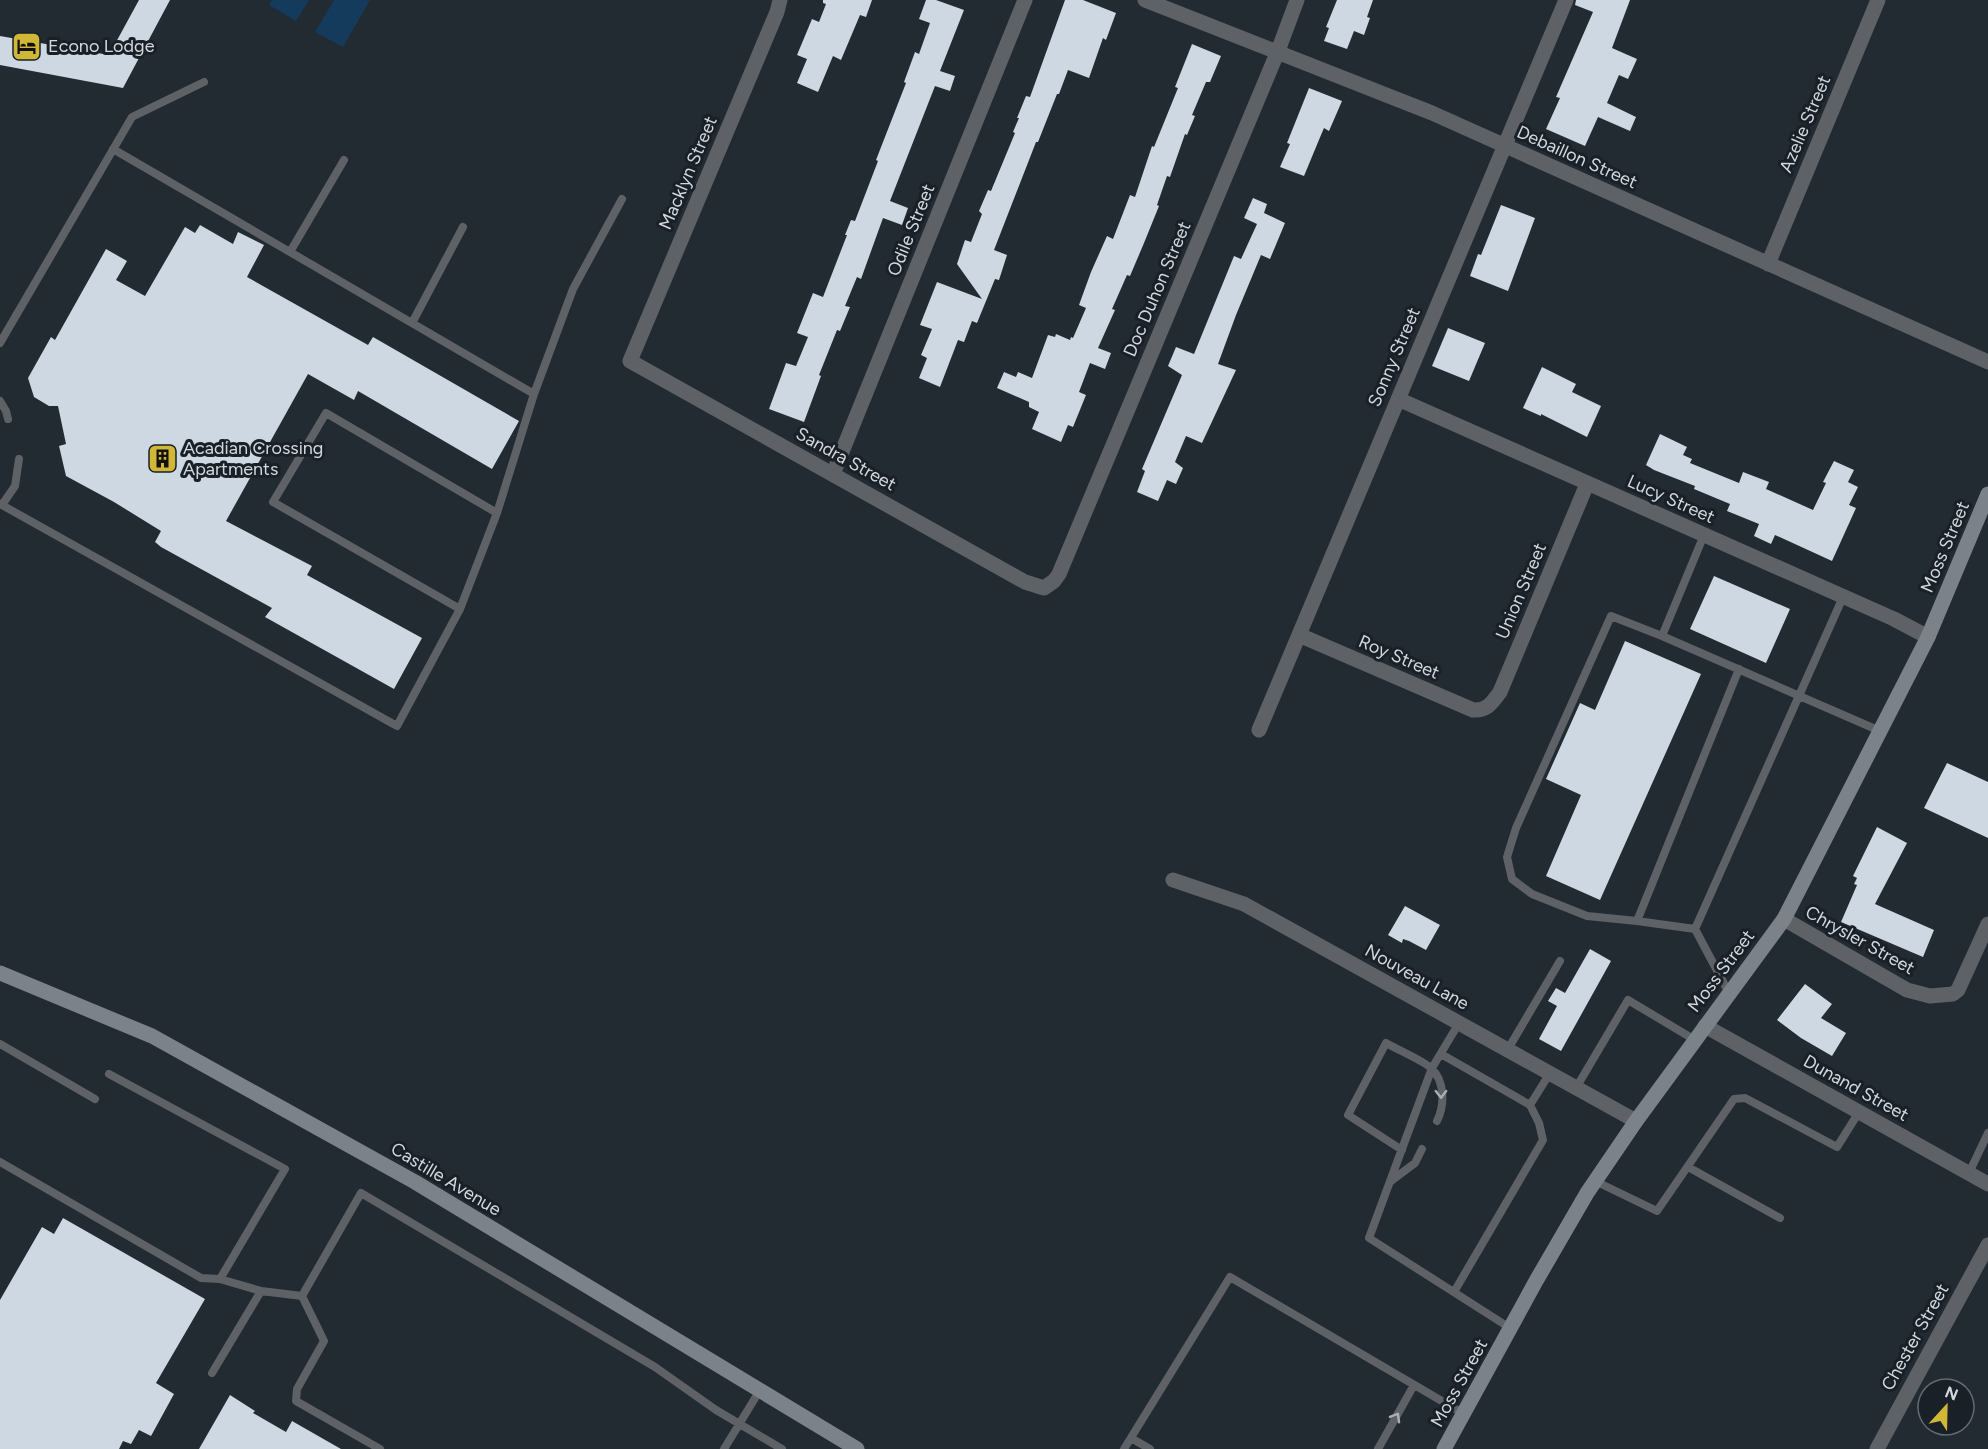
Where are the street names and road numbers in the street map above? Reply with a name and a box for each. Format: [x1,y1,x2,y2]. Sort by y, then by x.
street label: Azelie Street [1775,72,1835,176]
street label: Macklyn Street [654,113,722,233]
street label: Debaillon Street [1513,121,1641,193]
street label: Odile Street [883,181,940,279]
street label: Doc Duhon Street [1119,218,1195,360]
street label: Sonny Street [1363,304,1425,410]
street label: Sandra Street [792,422,900,496]
street label: Lucy Street [1624,470,1718,528]
street label: Moss Street [1916,498,1974,596]
street label: Union Street [1491,539,1551,642]
street label: Roy Street [1355,630,1443,684]
street label: Chrysler Street [1801,901,1919,979]
street label: Moss Street [1683,925,1759,1016]
street label: Nouveau Lane [1361,939,1473,1015]
street label: Dunand Street [1799,1050,1913,1126]
street label: Castille Avenue [387,1137,505,1221]
street label: Chester Street [1877,1280,1953,1394]
street label: Moss Street [1426,1335,1492,1431]

